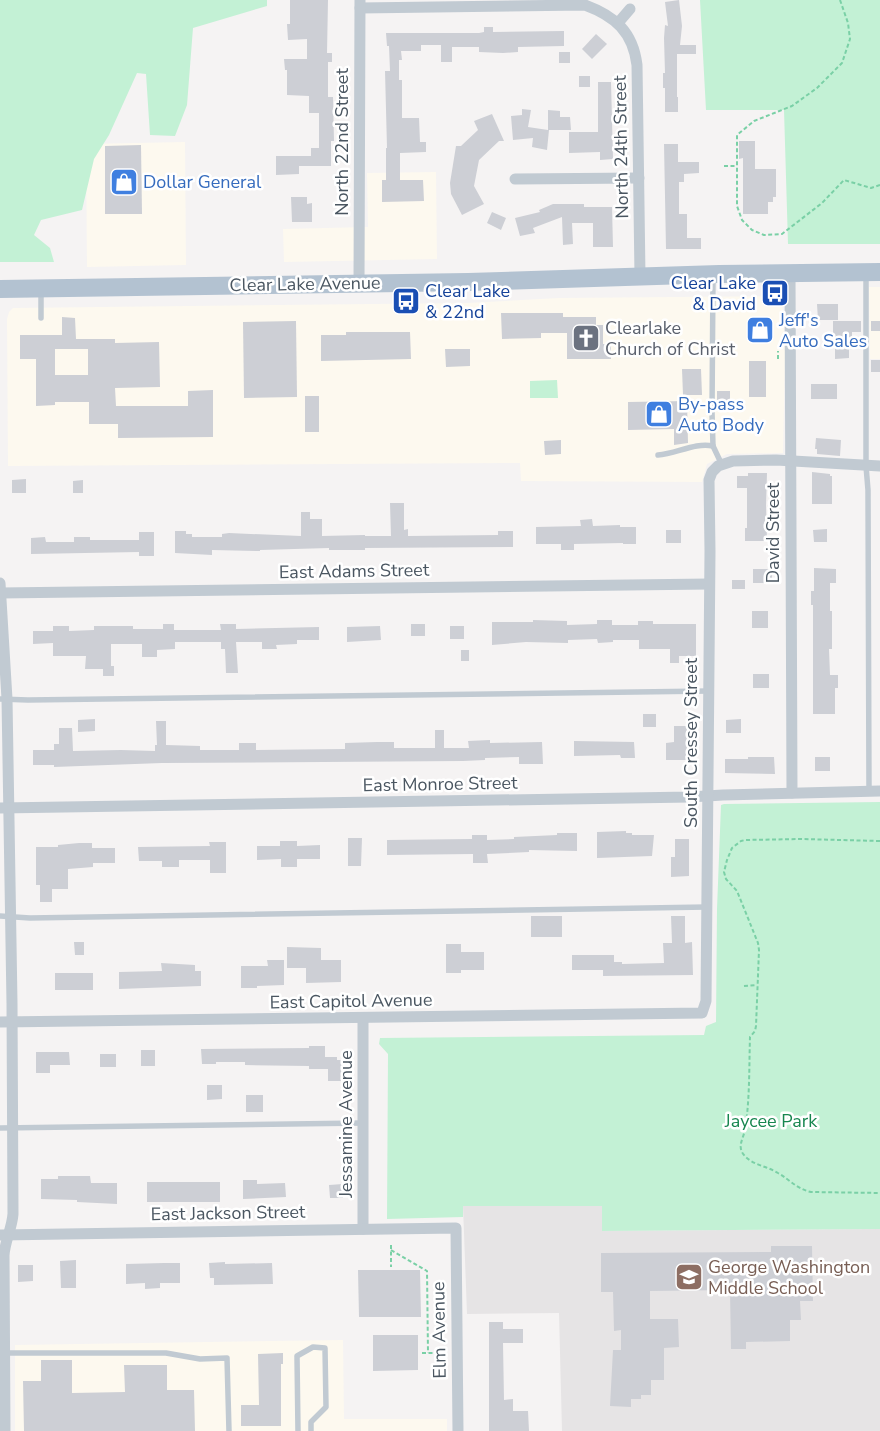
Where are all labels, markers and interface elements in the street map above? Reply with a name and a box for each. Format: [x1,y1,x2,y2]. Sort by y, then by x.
street label: North 22nd Street [330,68,354,216]
street label: North 24th Street [608,74,634,219]
shop icon: Dollar General [109,167,139,197]
place label: Dollar General [143,170,262,194]
street label: Clear Lake Avenue [229,271,381,297]
place label: Clear Lake & David [671,271,756,316]
bus stop icon: Clear Lake & David [760,278,790,308]
place label: Clear Lake & 22nd [425,279,510,324]
bus stop icon: Clear Lake & 22nd [391,286,421,316]
place label: Jeff's Auto Sales [778,308,867,353]
shop icon: Jeff's Auto Sales [745,315,775,345]
place label: Clearlake Church of Christ [605,316,736,361]
church icon: Clearlake Church of Christ [571,323,601,353]
place label: By-pass Auto Body [678,392,765,437]
shop icon: By-pass Auto Body [644,399,674,429]
street label: David Street [761,482,785,583]
street label: East Adams Street [279,558,430,584]
street label: South Cressey Street [679,657,703,828]
street label: East Monroe Street [362,771,518,797]
street label: East Capitol Avenue [269,988,433,1014]
street label: Jessamine Avenue [334,1050,358,1199]
park label: Jaycee Park [724,1109,818,1133]
street label: East Jackson Street [151,1200,306,1226]
place label: George Washington Middle School [708,1255,870,1300]
school or university icon: George Washington Middle School [674,1262,704,1292]
street label: Elm Avenue [426,1281,452,1379]

